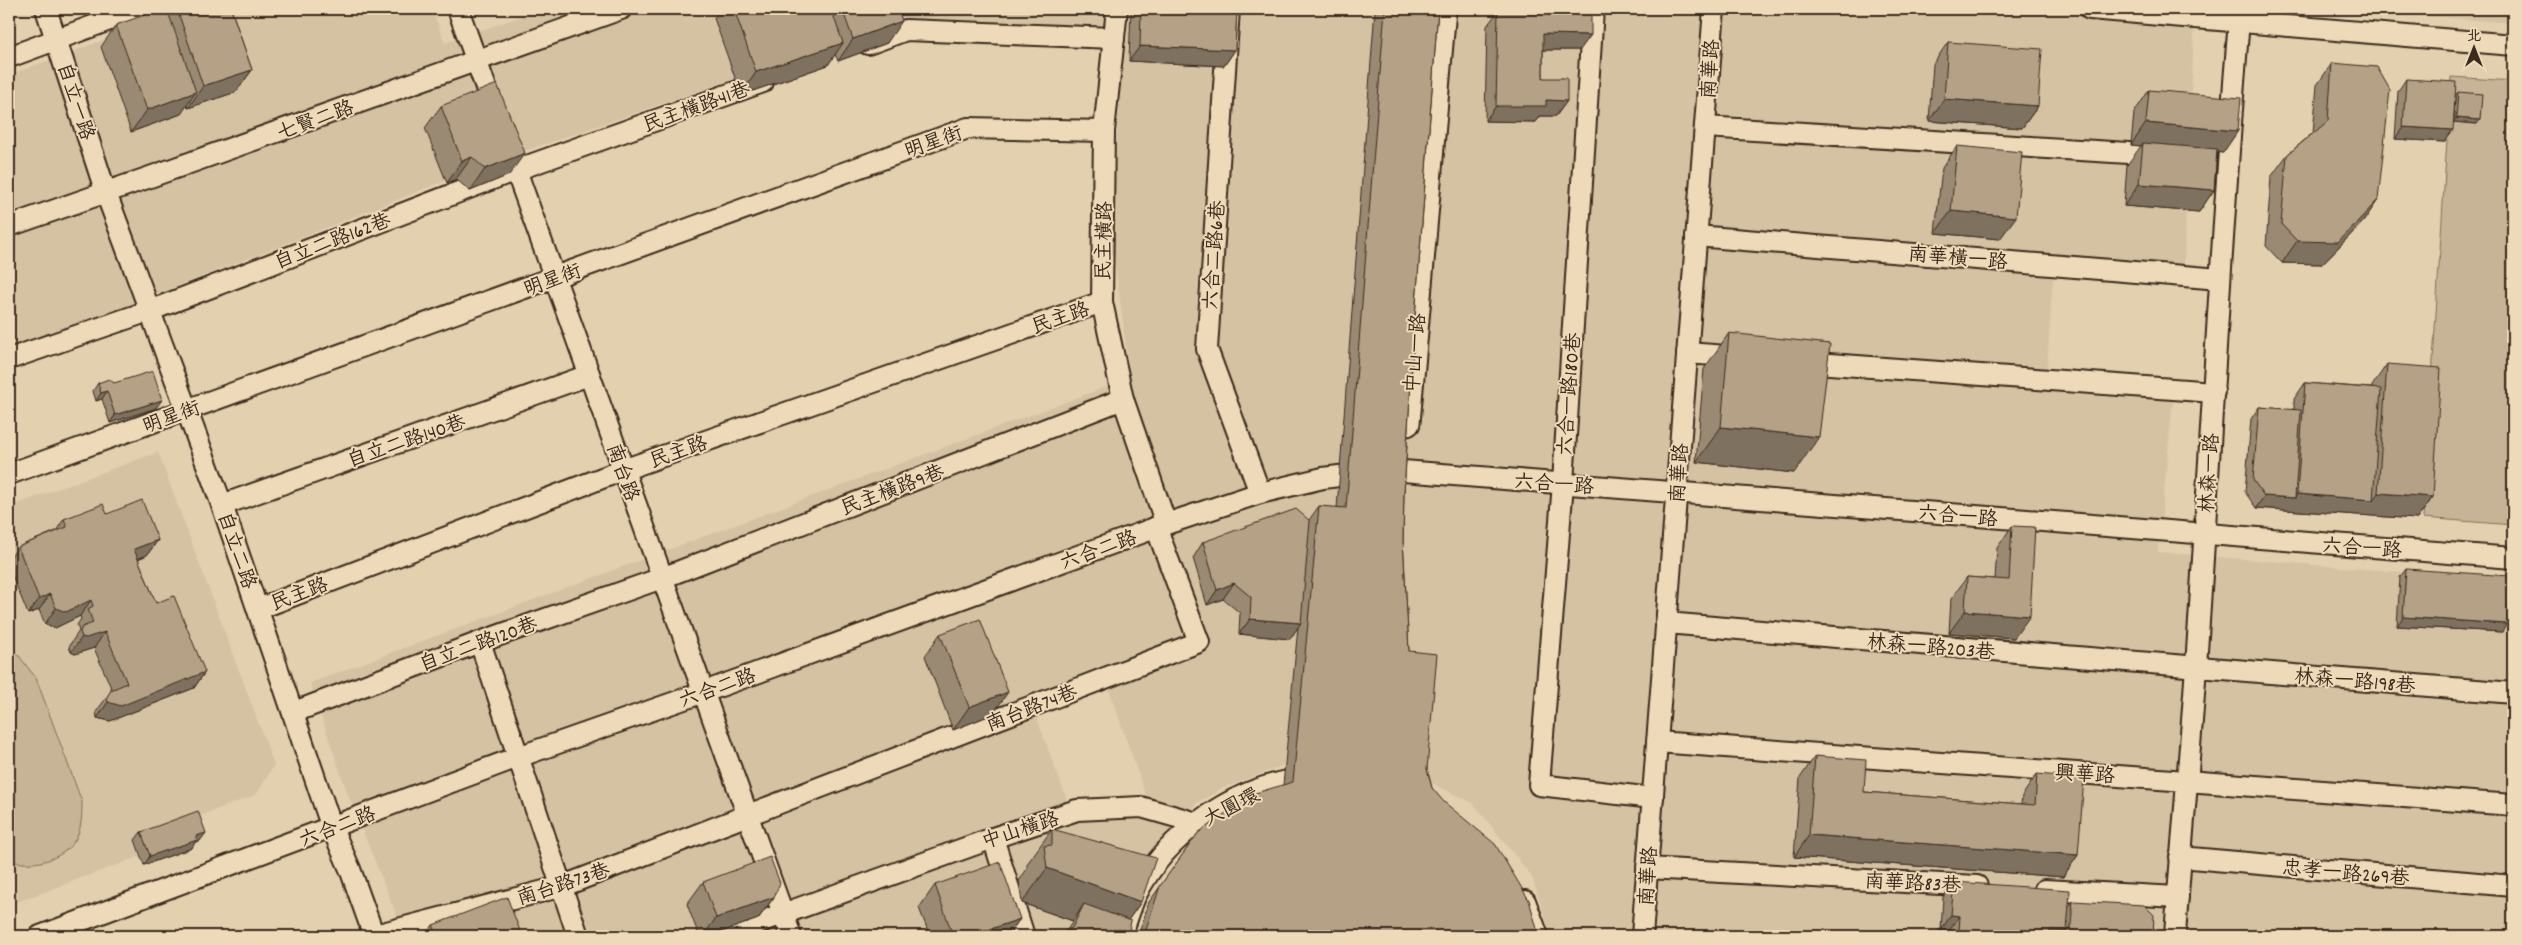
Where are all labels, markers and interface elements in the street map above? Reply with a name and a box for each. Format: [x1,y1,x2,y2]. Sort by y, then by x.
north arrow [2450,22,2500,72]
text: 北 [2467,27,2481,47]
street label: 南華路 [1696,37,1728,100]
street label: 自立一路 [48,60,100,145]
street label: 民主橫路41巷 [639,76,756,141]
street label: 七賢二路 [274,95,359,149]
street label: 明星街 [901,121,967,167]
street label: 六合二路6巷 [1198,198,1234,311]
street label: 民主橫路 [1091,200,1121,281]
street label: 自立二路162巷 [271,207,396,278]
street label: 南華橫一路 [1907,242,2010,278]
street label: 明星街 [520,258,586,305]
street label: 民主路 [1028,297,1095,343]
street label: 中山一路 [1400,311,1435,394]
street label: 六合一路180巷 [1553,331,1589,457]
street label: 明星街 [139,395,205,442]
street label: 自立二路140巷 [344,409,471,476]
street label: 民主路 [646,431,713,477]
street label: 林森一路 [2194,431,2228,514]
street label: 南台路 [598,440,645,507]
street label: 南華路 [1665,441,1697,504]
street label: 民主橫路9巷 [837,459,950,524]
street label: 六合一路 [1513,469,1596,503]
street label: 六合一路 [1917,501,2000,536]
street label: 自立二路 [209,509,262,594]
street label: 六合二路 [1057,525,1142,579]
street label: 六合一路 [2321,533,2404,567]
street label: 民主路 [267,572,334,620]
street label: 自立二路120巷 [416,611,543,680]
street label: 林森一路203巷 [1865,629,1997,669]
street label: 六合二路 [676,663,761,717]
street label: 林森一路198巷 [2293,664,2418,702]
street label: 南台路74巷 [982,679,1083,740]
street label: 興華路 [2054,760,2117,792]
street label: 大圓環 [1199,782,1266,835]
street label: 六合二路 [296,801,381,856]
street label: 中山橫路 [979,806,1064,858]
street label: 南華路 [1634,844,1666,907]
street label: 忠孝一路269巷 [2281,855,2412,895]
street label: 南台路73巷 [514,857,615,914]
street label: 南華路83巷 [1864,868,1963,902]

